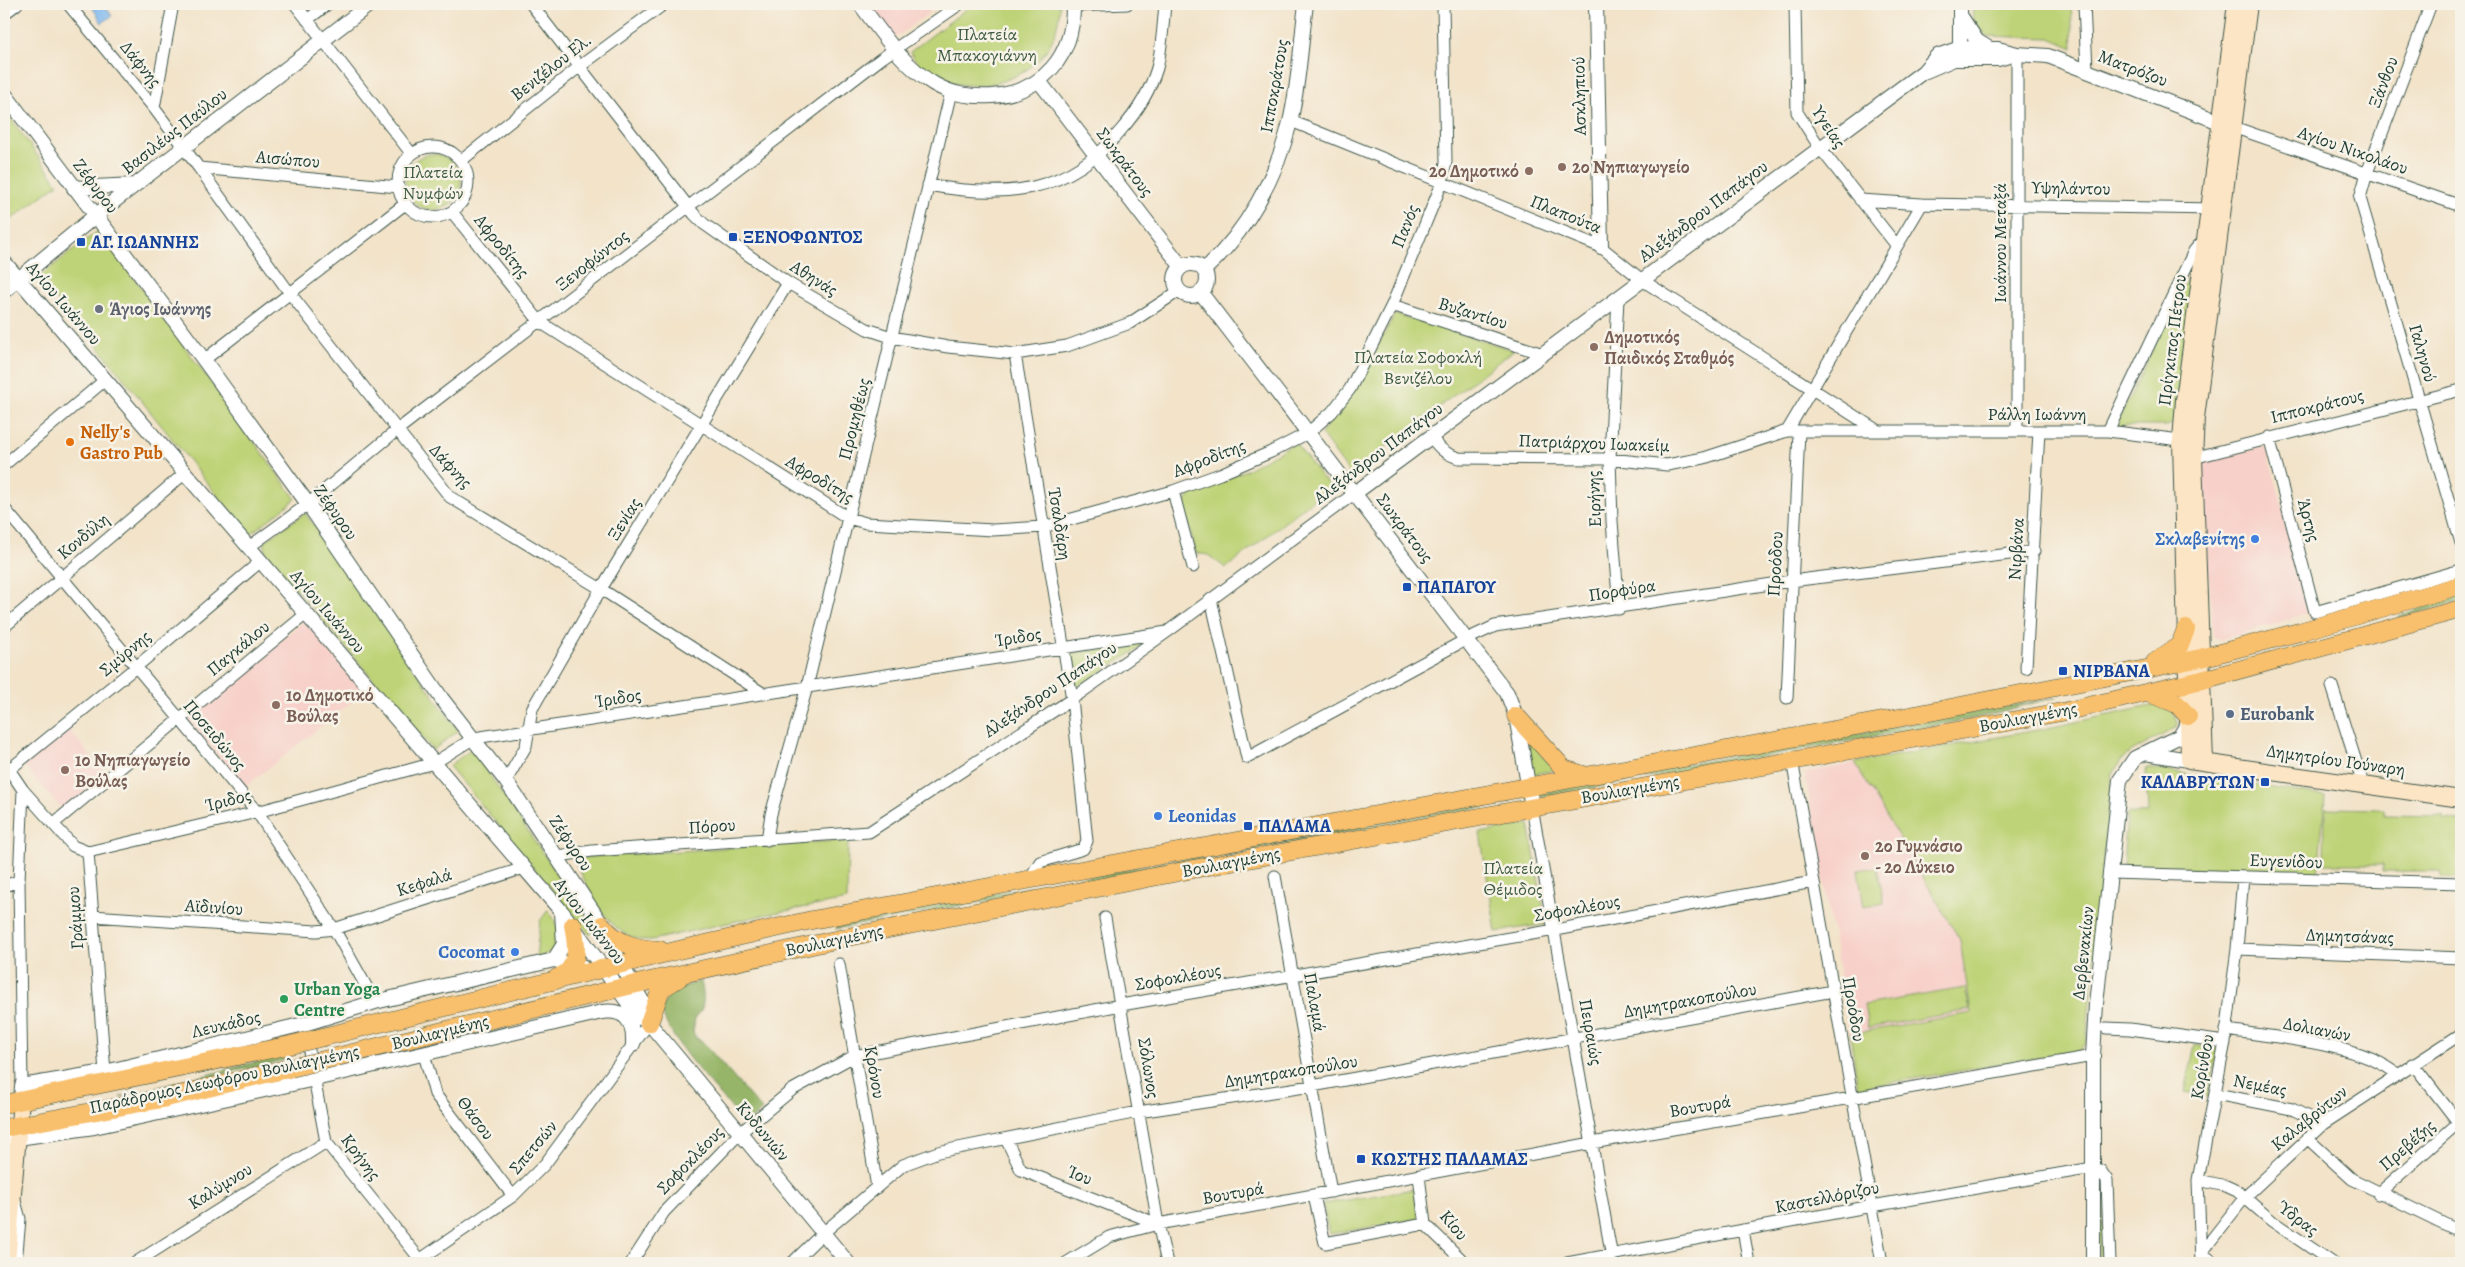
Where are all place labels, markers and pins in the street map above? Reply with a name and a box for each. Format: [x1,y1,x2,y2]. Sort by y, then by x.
place label: 2ο Νηπιαγωγείο [1572,155,1690,179]
place label: 2ο Δημοτικό [1429,159,1519,183]
marker: 2ο Νηπιαγωγείο [1556,161,1568,173]
marker: 2ο Δημοτικό [1523,165,1535,177]
place label: ΞΕΝΟΦΩΝΤΟΣ [743,225,863,249]
place label: ΑΓ. ΙΩΑΝΝΗΣ [90,230,199,254]
marker: ΞΕΝΟΦΩΝΤΟΣ [727,231,739,243]
marker: ΑΓ. ΙΩΑΝΝΗΣ [75,236,87,248]
place label: Άγιος Ιωάννης [109,297,211,321]
marker: Άγιος Ιωάννης [93,303,105,315]
place label: Δημοτικός Παιδικός Σταθμός [1604,325,1734,370]
marker: Δημοτικός Παιδικός Σταθμός [1588,341,1600,353]
place label: Nelly's Gastro Pub [80,420,163,465]
marker: Nelly's Gastro Pub [64,436,76,448]
place label: Σκλαβενίτης [2155,527,2245,551]
marker: Σκλαβενίτης [2249,533,2261,545]
place label: ΠΑΠΑΓΟΥ [1417,575,1497,599]
marker: ΠΑΠΑΓΟΥ [1401,581,1413,593]
place label: ΝΙΡΒΑΝΑ [2073,659,2150,683]
marker: ΝΙΡΒΑΝΑ [2057,665,2069,677]
place label: 1ο Δημοτικό Βούλας [286,683,374,728]
marker: 1ο Δημοτικό Βούλας [270,699,282,711]
place label: Eurobank [2240,702,2315,726]
marker: Eurobank [2224,708,2236,720]
place label: 1ο Νηπιαγωγείο Βούλας [75,748,191,793]
marker: 1ο Νηπιαγωγείο Βούλας [59,764,71,776]
place label: ΚΑΛΑΒΡΥΤΩΝ [2140,770,2255,794]
marker: ΚΑΛΑΒΡΥΤΩΝ [2259,776,2271,788]
place label: Leonidas [1168,804,1236,828]
marker: Leonidas [1152,810,1164,822]
place label: ΠΑΛΑΜΑ [1258,814,1332,838]
marker: ΠΑΛΑΜΑ [1242,820,1254,832]
place label: 2ο Γυμνάσιο - 2ο Λύκειο [1875,834,1963,879]
marker: 2ο Γυμνάσιο - 2ο Λύκειο [1859,850,1871,862]
place label: Cocomat [438,940,505,964]
marker: Cocomat [509,946,521,958]
place label: Urban Yoga Centre [294,977,381,1022]
marker: Urban Yoga Centre [278,993,290,1005]
place label: ΚΩΣΤΗΣ ΠΑΛΑΜΑΣ [1371,1147,1528,1171]
marker: ΚΩΣΤΗΣ ΠΑΛΑΜΑΣ [1355,1153,1367,1165]

